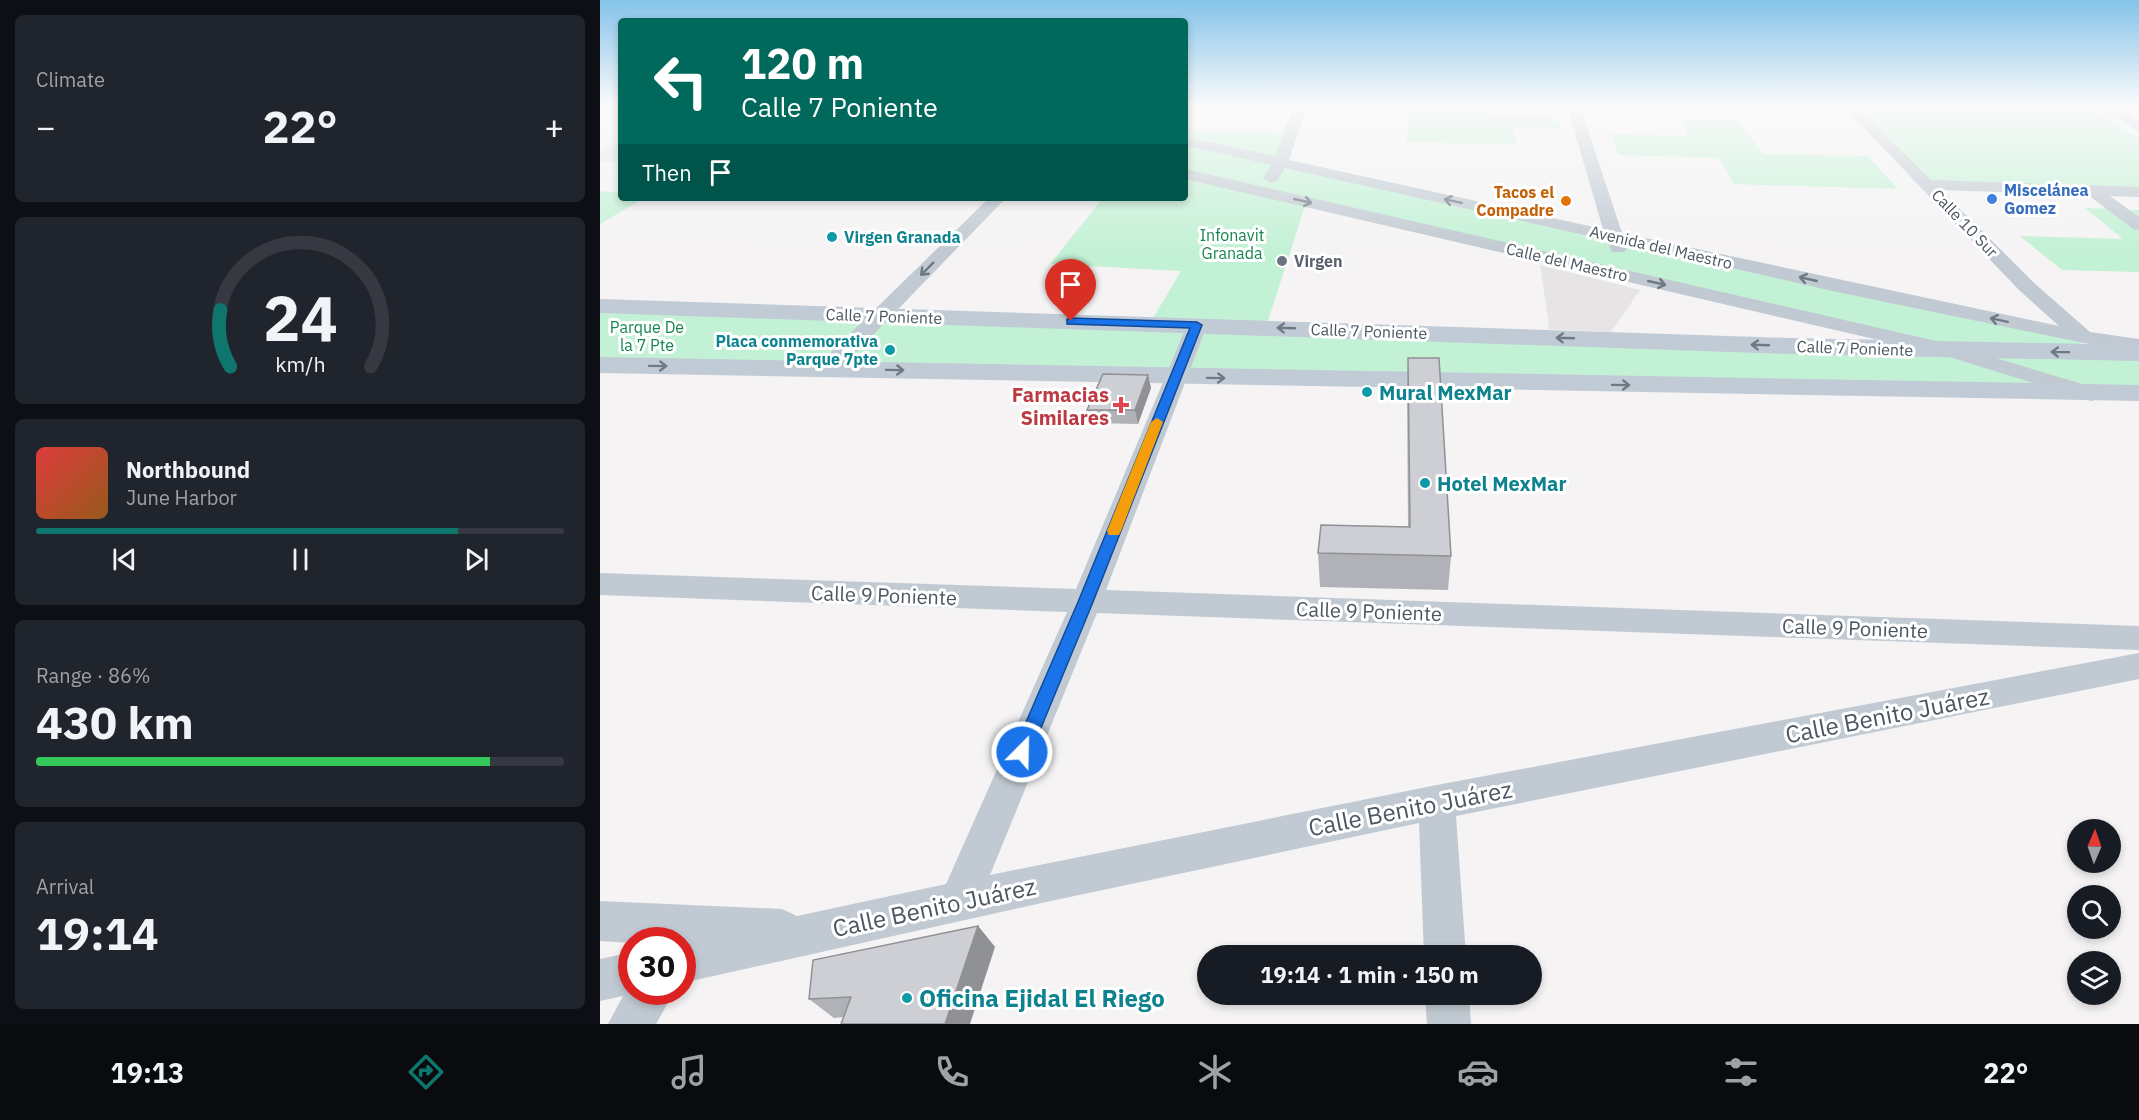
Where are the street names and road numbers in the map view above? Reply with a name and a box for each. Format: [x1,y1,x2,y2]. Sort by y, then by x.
street label: Calle 10 Sur [1928,185,2002,261]
street label: Avenida del Maestro [1588,221,1734,273]
street label: Calle del Maestro [1504,238,1630,286]
street label: Calle 7 Poniente [825,304,943,328]
street label: Calle 7 Poniente [1310,319,1428,343]
street label: Calle 7 Poniente [1796,336,1914,360]
street label: Calle 9 Poniente [811,579,957,611]
street label: Calle 9 Poniente [1296,595,1442,627]
street label: Calle 9 Poniente [1782,612,1928,644]
street label: Calle Benito Juárez [1782,680,1992,750]
street label: Calle Benito Juárez [1305,773,1515,843]
street label: Calle Benito Juárez [829,870,1039,944]

